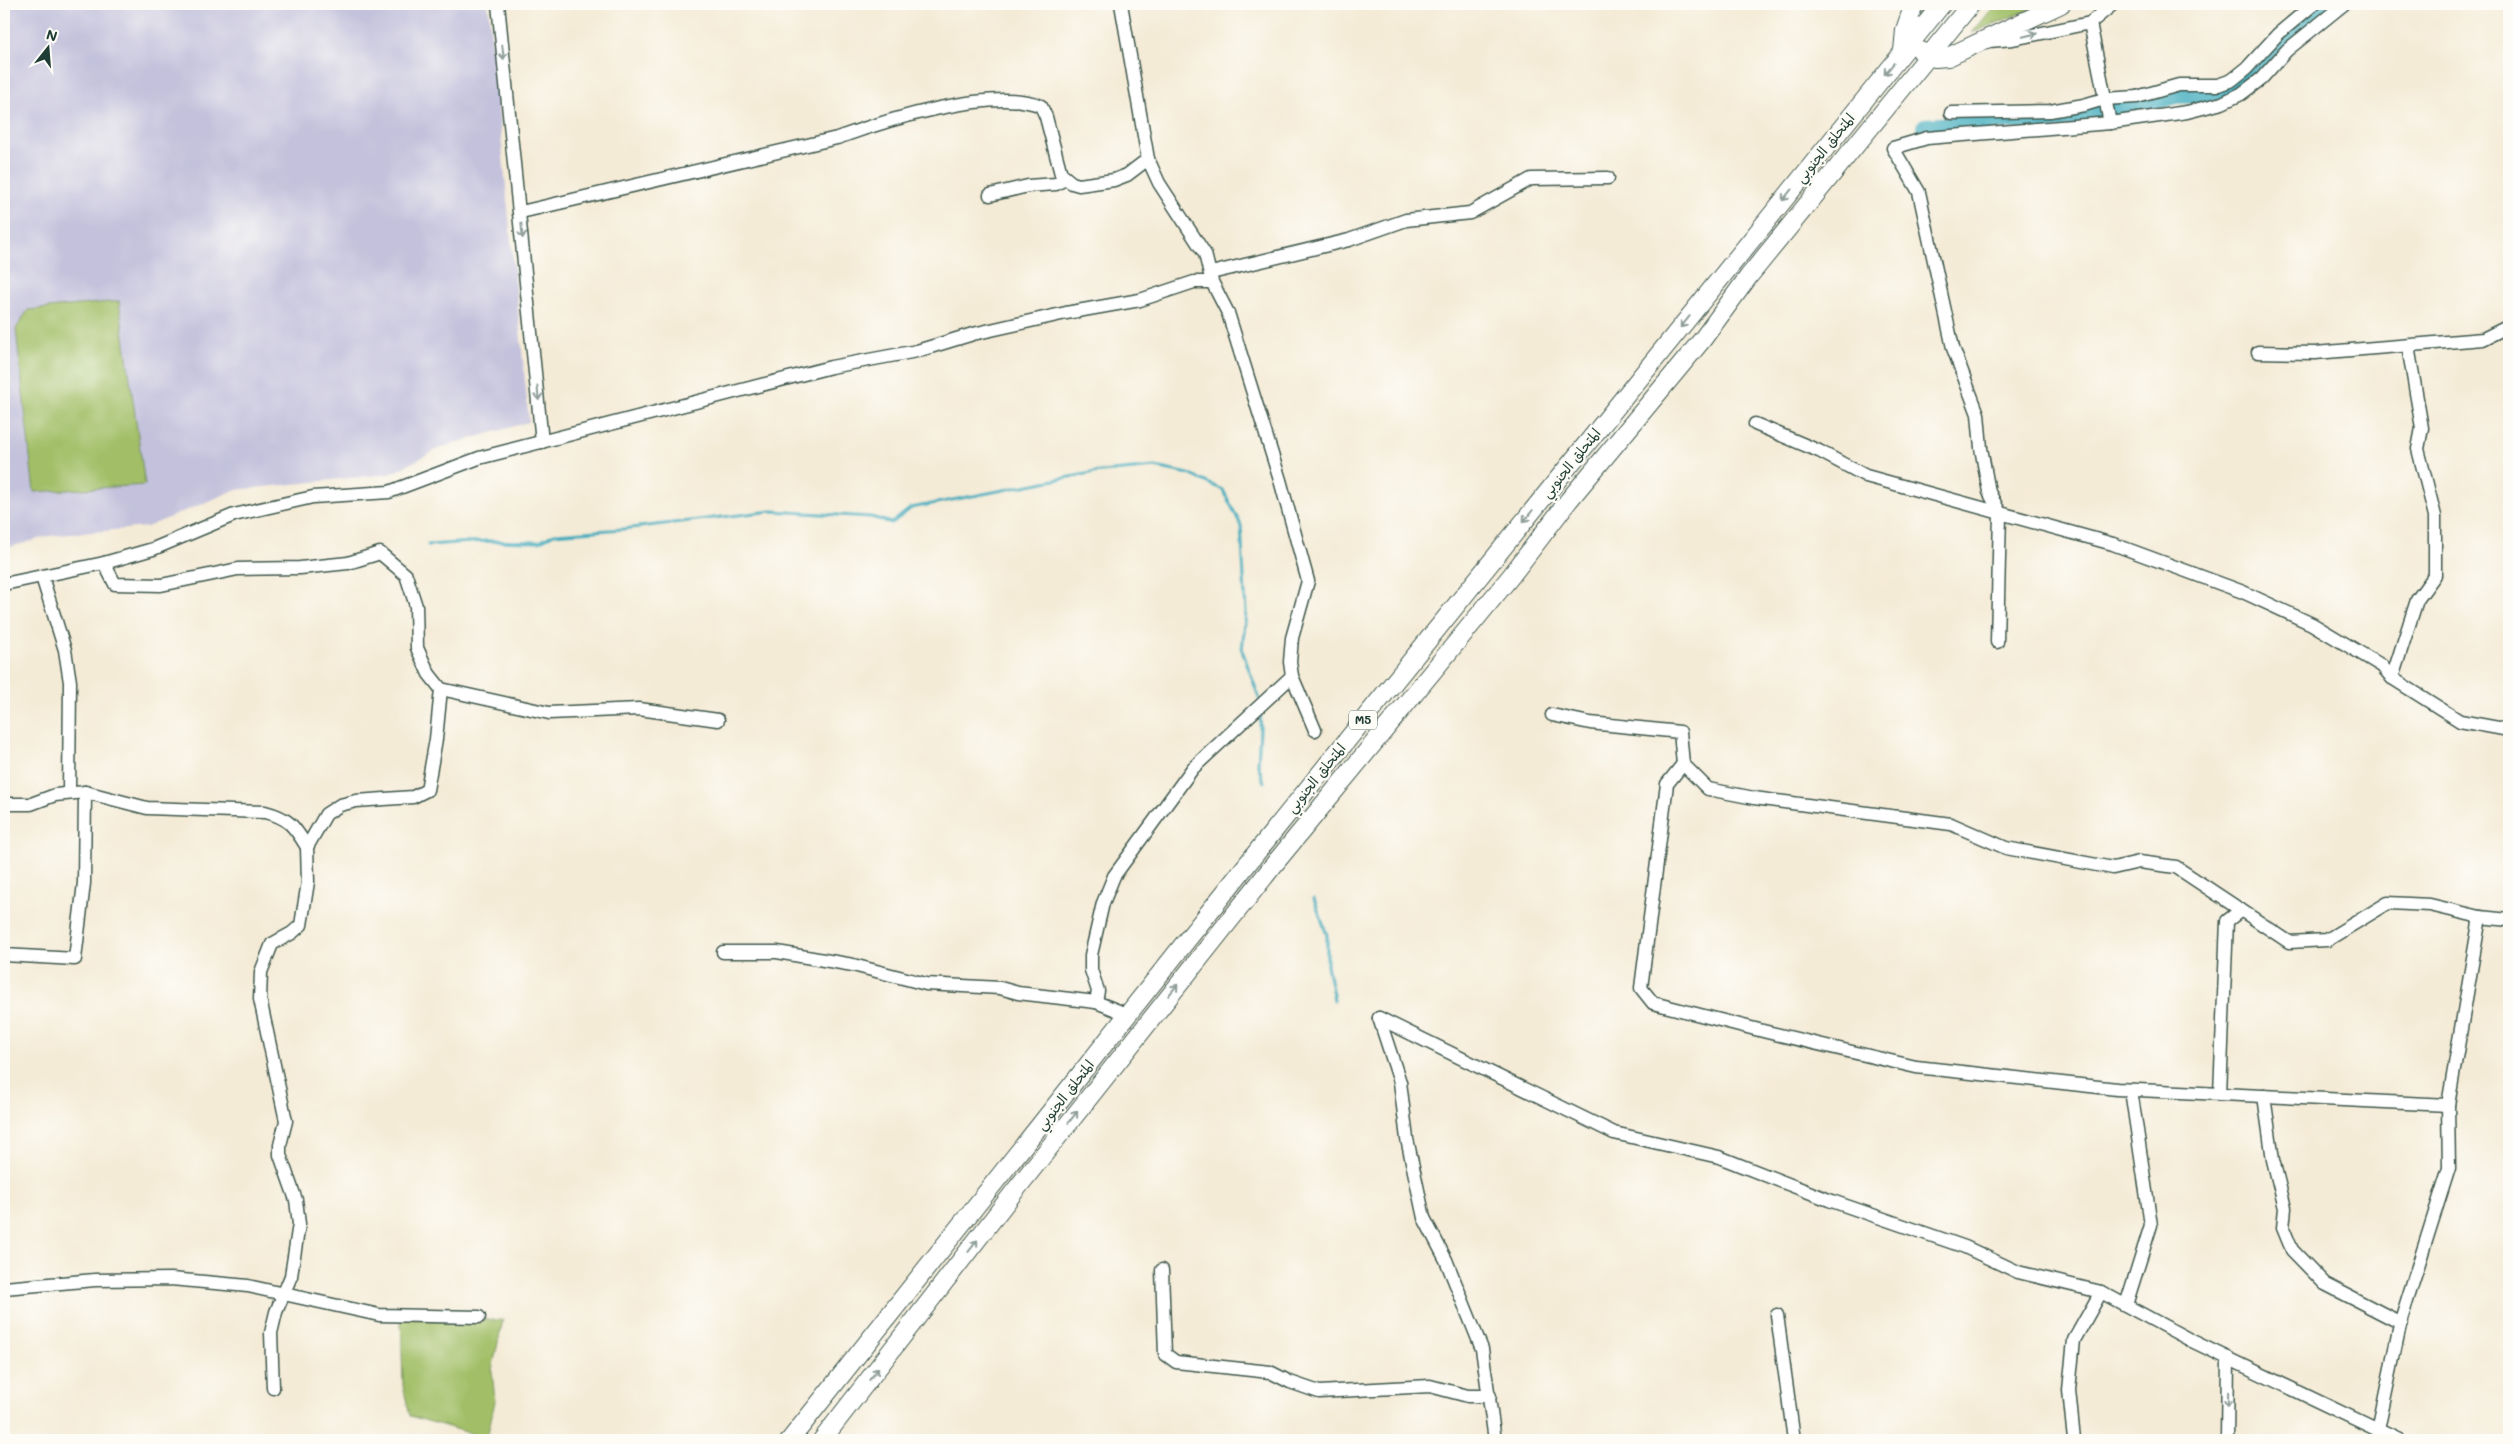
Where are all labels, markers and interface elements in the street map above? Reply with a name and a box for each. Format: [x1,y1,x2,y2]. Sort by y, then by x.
north arrow [22,22,72,72]
text: N [44,24,60,46]
one-way arrow [2021,30,2037,39]
one-way arrow [498,44,508,60]
one-way arrow [1883,62,1894,75]
street label: المتحلق الجنوبي [1791,109,1862,189]
one-way arrow [1781,188,1792,201]
one-way arrow [518,223,527,239]
one-way arrow [1679,315,1690,328]
one-way arrow [533,385,543,401]
street label: المتحلق الجنوبي [1537,424,1608,504]
one-way arrow [1522,509,1533,522]
road number: M5 [1349,710,1377,730]
street label: المتحلق الجنوبي [1282,739,1353,819]
one-way arrow [1168,984,1179,997]
street label: المتحلق الجنوبي [1031,1056,1101,1136]
one-way arrow [1067,1111,1078,1124]
one-way arrow [968,1239,978,1253]
one-way arrow [868,1368,879,1381]
one-way arrow [2223,1391,2232,1407]

